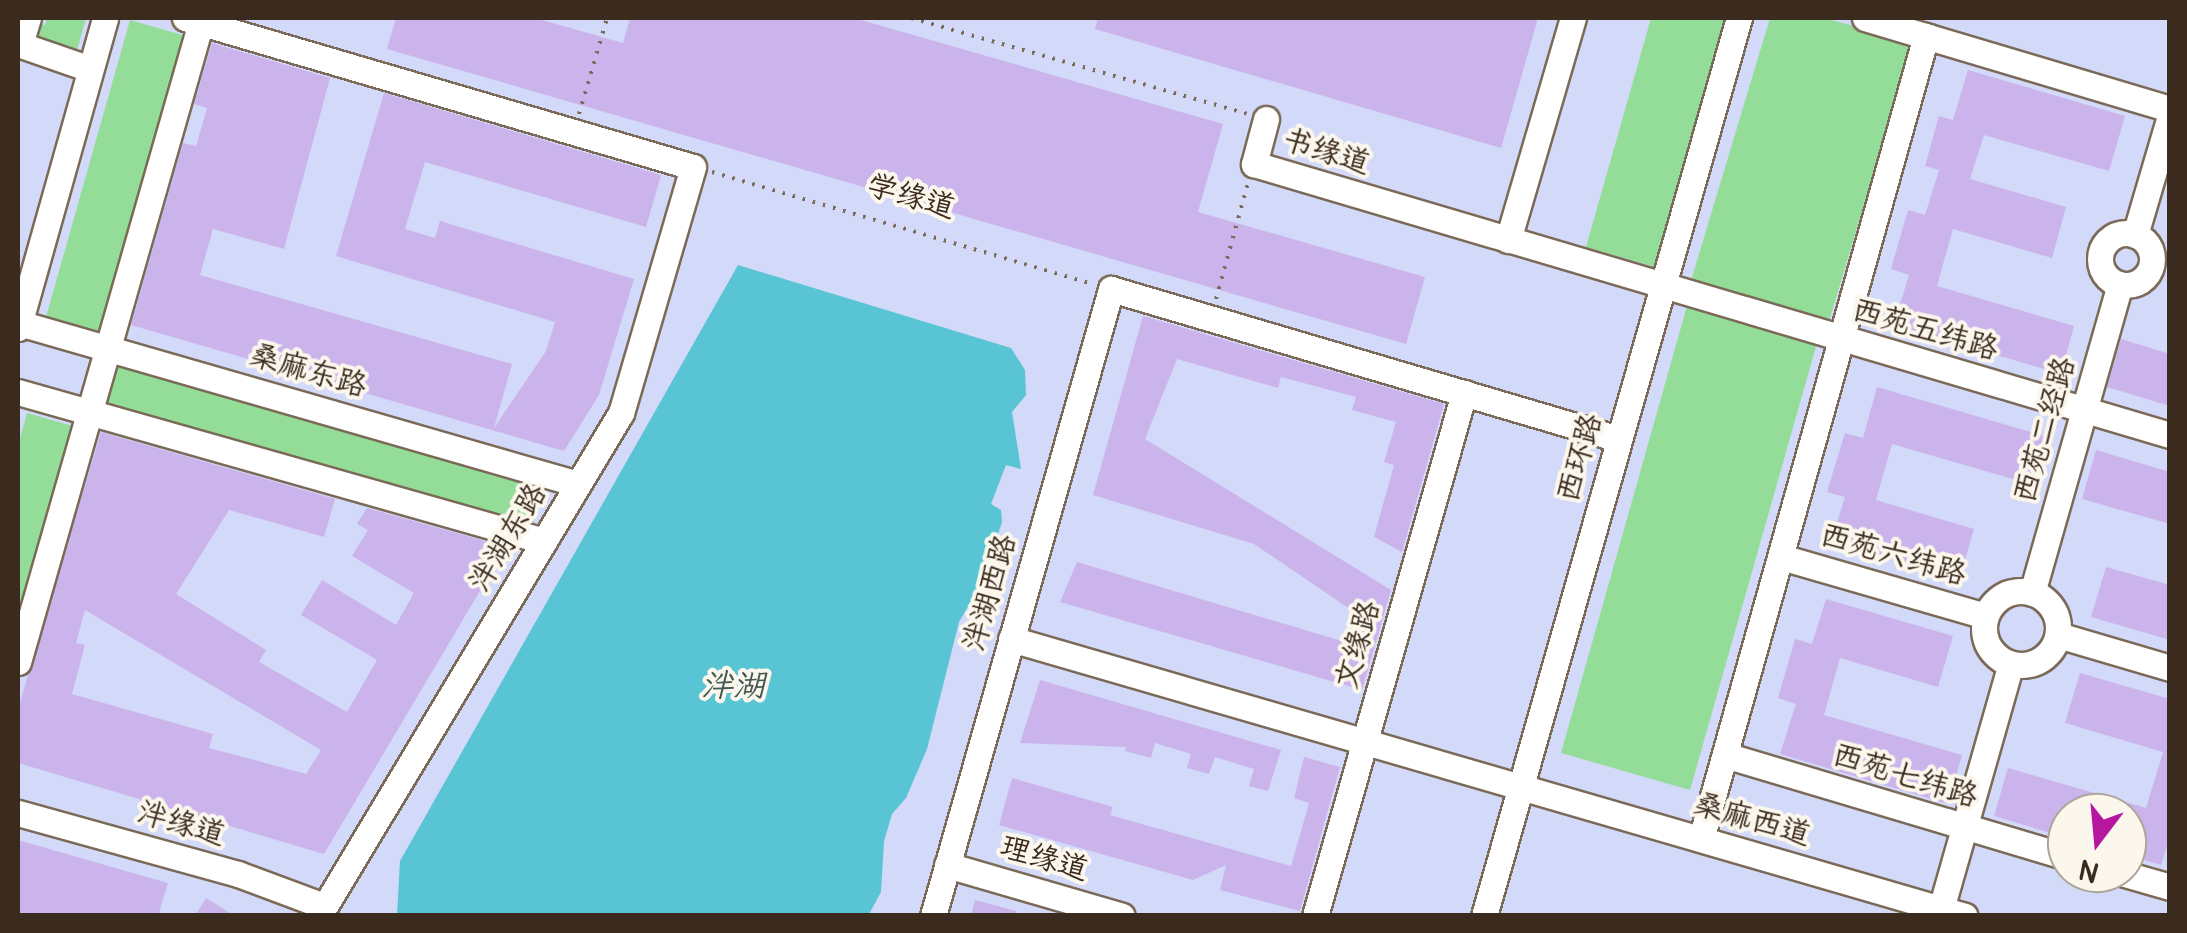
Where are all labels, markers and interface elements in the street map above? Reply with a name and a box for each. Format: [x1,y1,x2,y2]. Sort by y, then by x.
street label: 书缘道 [1278,122,1374,182]
street label: 学缘道 [863,167,959,227]
street label: 西苑五纬路 [1848,292,2002,368]
street label: 桑麻东路 [245,337,371,405]
street label: 西苑二经路 [2007,353,2083,507]
street label: 西环路 [1550,410,1610,506]
street label: 泮湖东路 [462,477,554,599]
street label: 西苑六纬路 [1816,517,1970,593]
street label: 泮湖西路 [956,530,1024,656]
street label: 文缘路 [1328,597,1388,693]
water label: 泮湖 [701,667,765,705]
street label: 西苑七纬路 [1828,737,1982,815]
street label: 桑麻西道 [1689,786,1815,854]
north arrow [2047,793,2147,893]
street label: 泮缘道 [133,794,229,854]
street label: 理缘道 [996,829,1092,889]
text: N [2075,851,2103,890]

